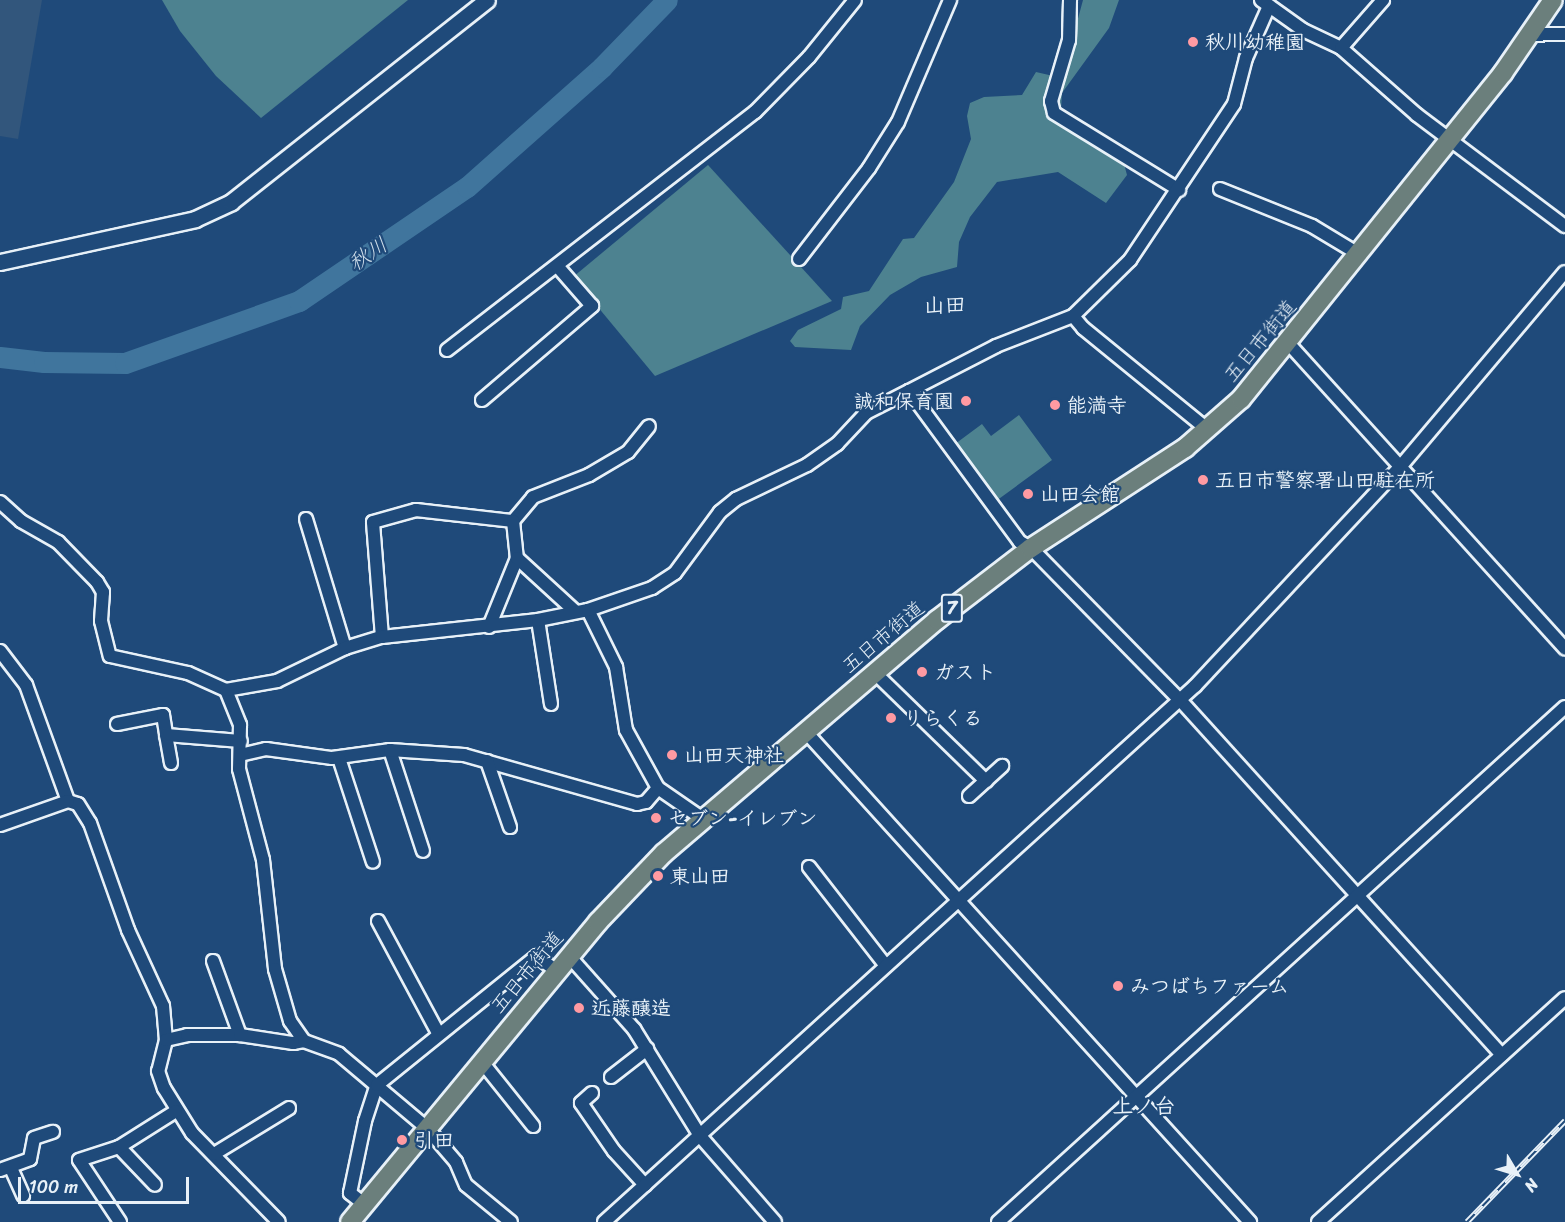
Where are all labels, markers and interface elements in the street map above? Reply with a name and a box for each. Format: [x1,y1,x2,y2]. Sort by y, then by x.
place label: 秋川幼稚園 [1205,30,1305,54]
marker: 秋川幼稚園 [1186,35,1200,49]
water label: 秋川 [344,232,392,276]
district label: 山田 [924,292,966,318]
street label: 五日市街道 [1219,295,1301,387]
place label: 誠和保育園 [854,389,954,413]
place label: 能満寺 [1067,393,1127,417]
marker: 誠和保育園 [959,394,973,408]
marker: 能満寺 [1048,398,1062,412]
place label: 五日市警察署山田駐在所 [1215,468,1435,492]
marker: 五日市警察署山田駐在所 [1196,473,1210,487]
place label: 山田会館 [1040,482,1120,506]
marker: 山田会館 [1021,487,1035,501]
road number: 7 [940,593,964,623]
street label: 五日市街道 [837,596,929,678]
place label: ガスト [934,660,994,684]
marker: ガスト [915,665,929,679]
place label: りらくる [903,706,983,730]
marker: りらくる [884,711,898,725]
place label: 山田天神社 [684,743,784,767]
marker: 山田天神社 [665,748,679,762]
place label: セブン-イレブン [668,806,817,830]
marker: セブン-イレブン [649,811,663,825]
place label: 東山田 [670,864,730,888]
marker: 東山田 [651,869,665,883]
street label: 五日市街道 [486,926,568,1018]
place label: みつばちファーム [1130,974,1290,998]
marker: みつばちファーム [1111,979,1125,993]
place label: 近藤醸造 [591,996,671,1020]
marker: 近藤醸造 [572,1001,586,1015]
district label: 上ノ台 [1113,1093,1175,1119]
place label: 引田 [414,1128,454,1152]
marker: 引田 [395,1133,409,1147]
north arrow [1487,1144,1547,1204]
scale bar [21,1165,192,1203]
text: 100 m [29,1171,78,1203]
text: N [1517,1172,1546,1199]

